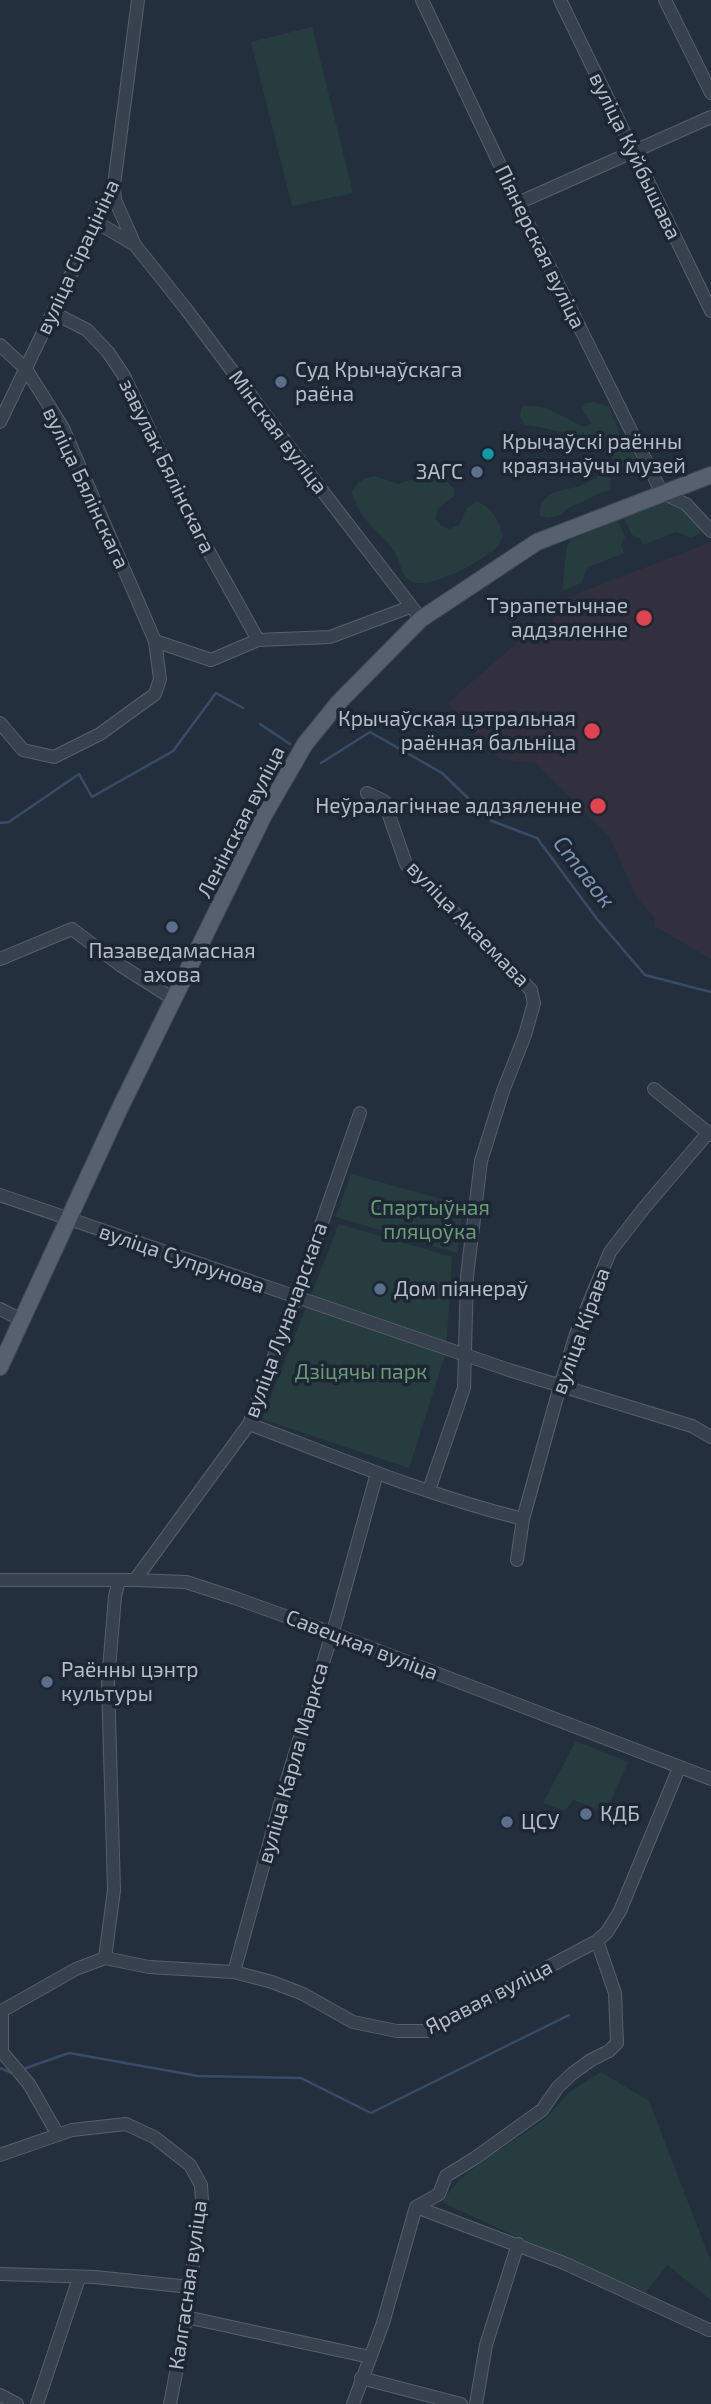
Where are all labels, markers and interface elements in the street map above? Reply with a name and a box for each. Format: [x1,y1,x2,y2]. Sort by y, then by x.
street label: вуліца Куйбышава [584,68,686,244]
street label: Піянерская вуліца [489,161,591,333]
street label: вуліца Сірацініна [31,176,125,338]
place label: Суд Крычаўскага раёна [295,357,462,407]
street label: Мінская вуліца [223,365,333,499]
marker: Суд Крычаўскага раёна [273,374,289,390]
street label: завулак Бялінскага [114,375,220,557]
street label: вуліца Бялінскага [37,403,135,573]
place label: Крычаўскі раённы краязнаўчы музей [502,429,686,479]
marker: Крычаўскі раённы краязнаўчы музей [480,446,496,462]
place label: ЗАГС [416,459,463,485]
marker: ЗАГС [469,464,485,480]
place label: Тэрапетычнае аддзяленне [487,593,628,643]
marker: Тэрапетычнае аддзяленне [634,608,654,628]
place label: Крычаўская цэтральная раённая бальніца [338,706,576,756]
marker: Крычаўская цэтральная раённая бальніца [582,721,602,741]
street label: Ленінская вуліца [192,742,290,902]
place label: Неўралагічнае аддзяленне [315,793,582,819]
marker: Неўралагічнае аддзяленне [588,796,608,816]
water label: Ставок [547,830,621,914]
street label: вуліца Акаемава [401,856,535,992]
marker: Пазаведамасная ахова [164,919,180,935]
place label: Пазаведамасная ахова [88,938,256,988]
park label: Спартыўная пляцоўка [370,1195,490,1245]
street label: вуліца Супрунова [96,1219,268,1299]
street label: вуліца Луначарскага [239,1219,333,1421]
street label: вуліца Кірава [546,1264,616,1398]
place label: Дом піянераў [394,1276,528,1302]
marker: Дом піянераў [372,1281,388,1297]
park label: Дзіцячы парк [295,1359,427,1385]
street label: Савецкая вуліца [282,1604,442,1686]
place label: Раённы цэнтр культуры [61,1657,198,1707]
street label: вуліца Карла Маркса [252,1660,334,1866]
marker: Раённы цэнтр культуры [39,1674,55,1690]
place label: КДБ [600,1801,640,1827]
marker: КДБ [578,1806,594,1822]
place label: ЦСУ [521,1809,559,1835]
marker: ЦСУ [499,1814,515,1830]
street label: Яравая вуліца [421,1954,557,2040]
street label: Калгасная вуліца [164,2199,212,2371]

